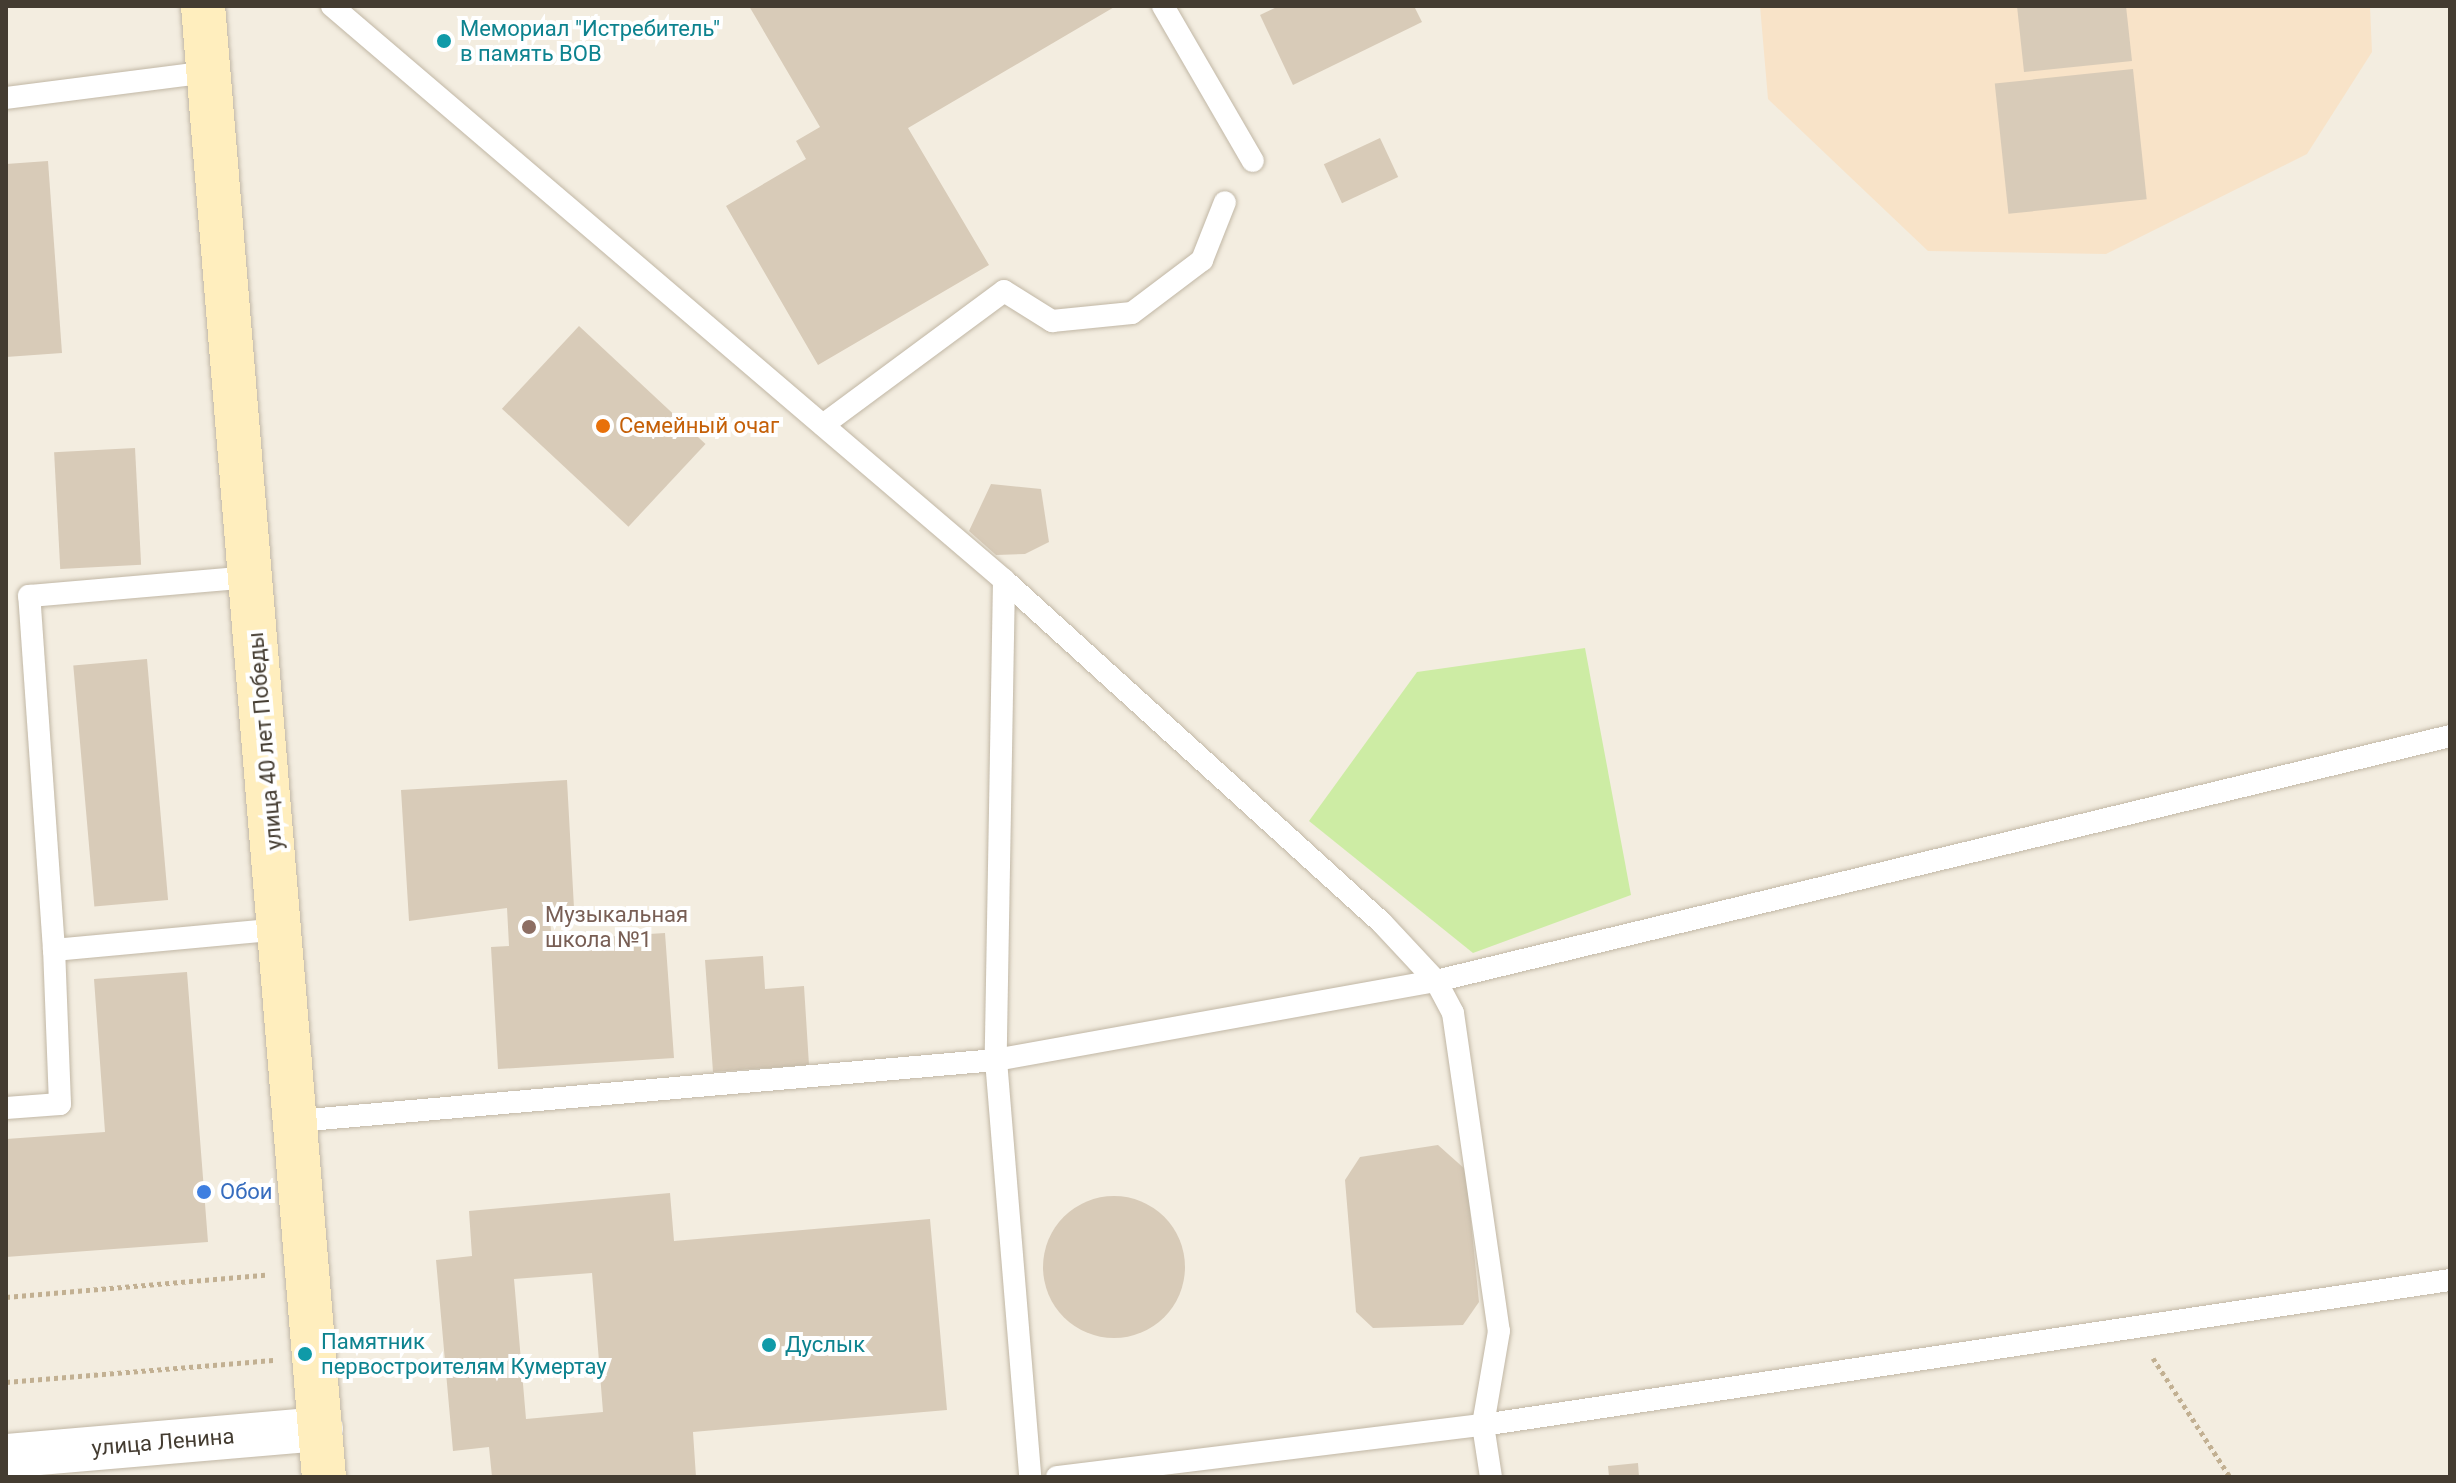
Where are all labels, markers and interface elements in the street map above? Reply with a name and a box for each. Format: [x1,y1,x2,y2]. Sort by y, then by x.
place label: Мемориал "Истребитель" в память ВОВ [460,15,720,66]
marker: Мемориал "Истребитель" в память ВОВ [435,32,453,50]
place label: Семейный очаг [619,413,779,439]
marker: Семейный очаг [594,417,612,435]
street label: улица 40 лет Победы [242,631,288,851]
place label: Музыкальная школа №1 [545,901,688,952]
marker: Музыкальная школа №1 [520,918,538,936]
place label: Обои [220,1179,273,1205]
marker: Обои [195,1183,213,1201]
place label: Памятник первостроителям Кумертау [321,1328,607,1380]
place label: Дуслык [785,1332,865,1358]
marker: Дуслык [760,1336,778,1354]
marker: Памятник первостроителям Кумертау [296,1345,314,1363]
street label: улица Ленина [91,1423,235,1461]

